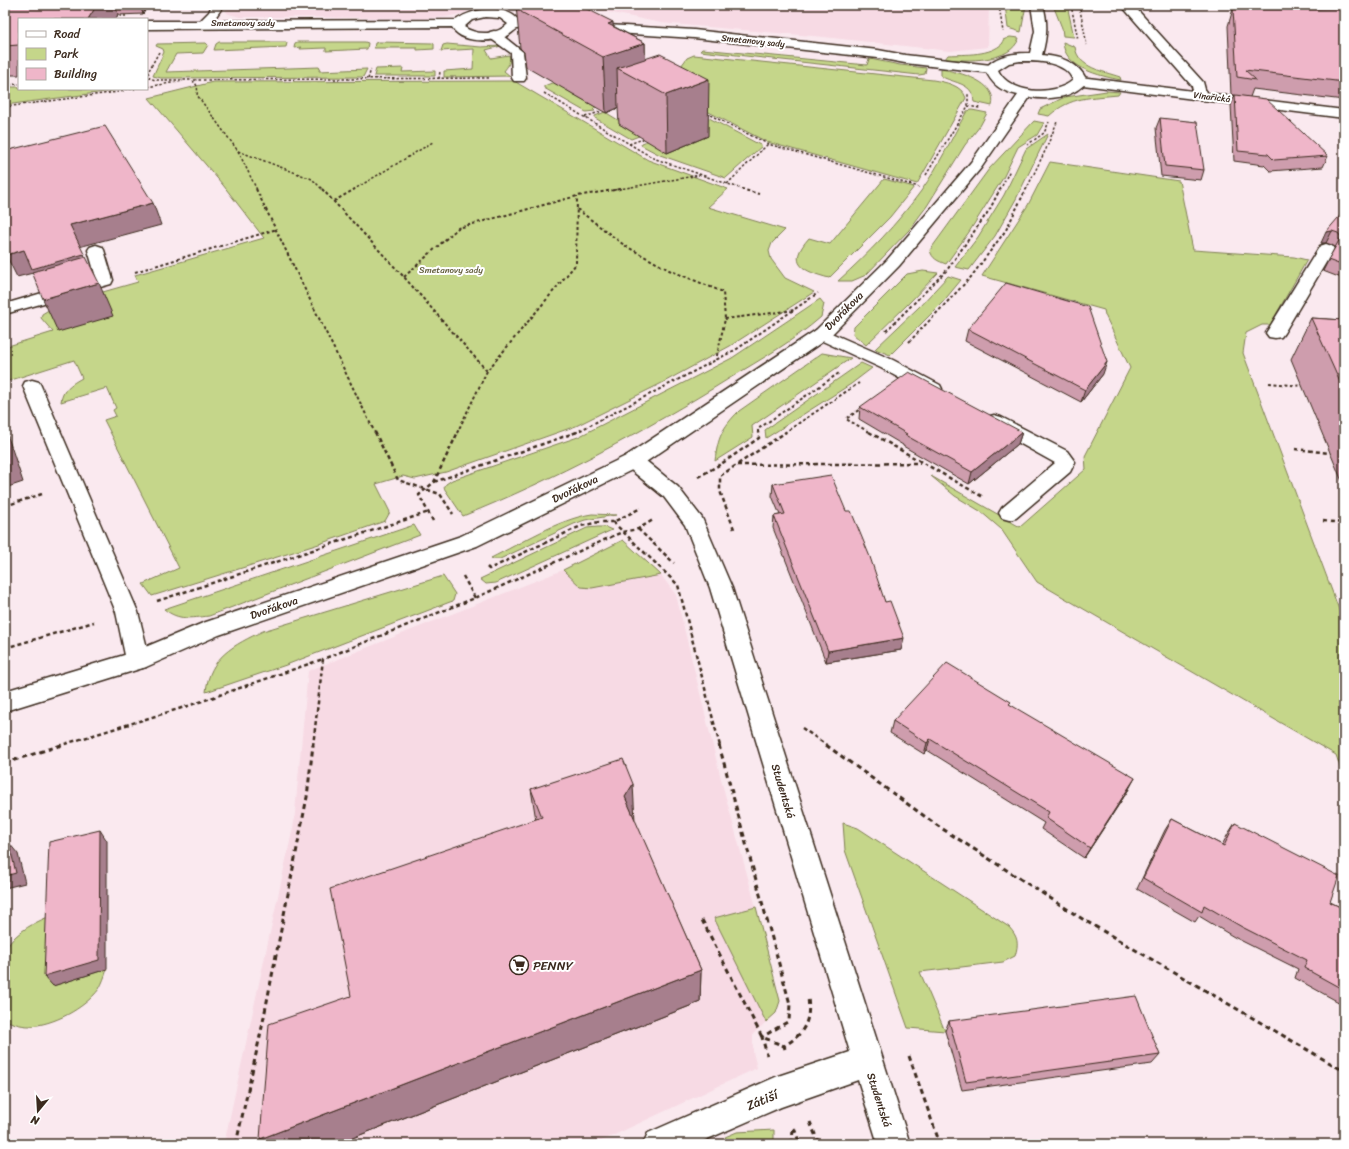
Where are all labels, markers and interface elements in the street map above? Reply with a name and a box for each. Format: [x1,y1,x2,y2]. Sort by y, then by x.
street label: Smetanovy sady [211,15,275,31]
legend [18,18,148,90]
text: Road [54,23,81,45]
street label: Smetanovy sady [720,30,786,52]
text: Park [54,43,79,65]
text: Building [54,63,97,85]
street label: Vinařická [1193,87,1232,107]
park label: Smetanovy sady [419,262,483,278]
street label: Dvořákova [820,286,869,335]
street label: Dvořákova [549,469,602,508]
street label: Dvořákova [248,591,301,625]
street label: Studentská [766,761,800,821]
supermarket icon: PENNY [508,954,530,976]
place label: PENNY [533,954,574,977]
street label: Studentská [861,1070,897,1130]
street label: Zátiší [743,1083,783,1117]
north arrow [18,1091,58,1131]
text: N [28,1110,43,1131]

